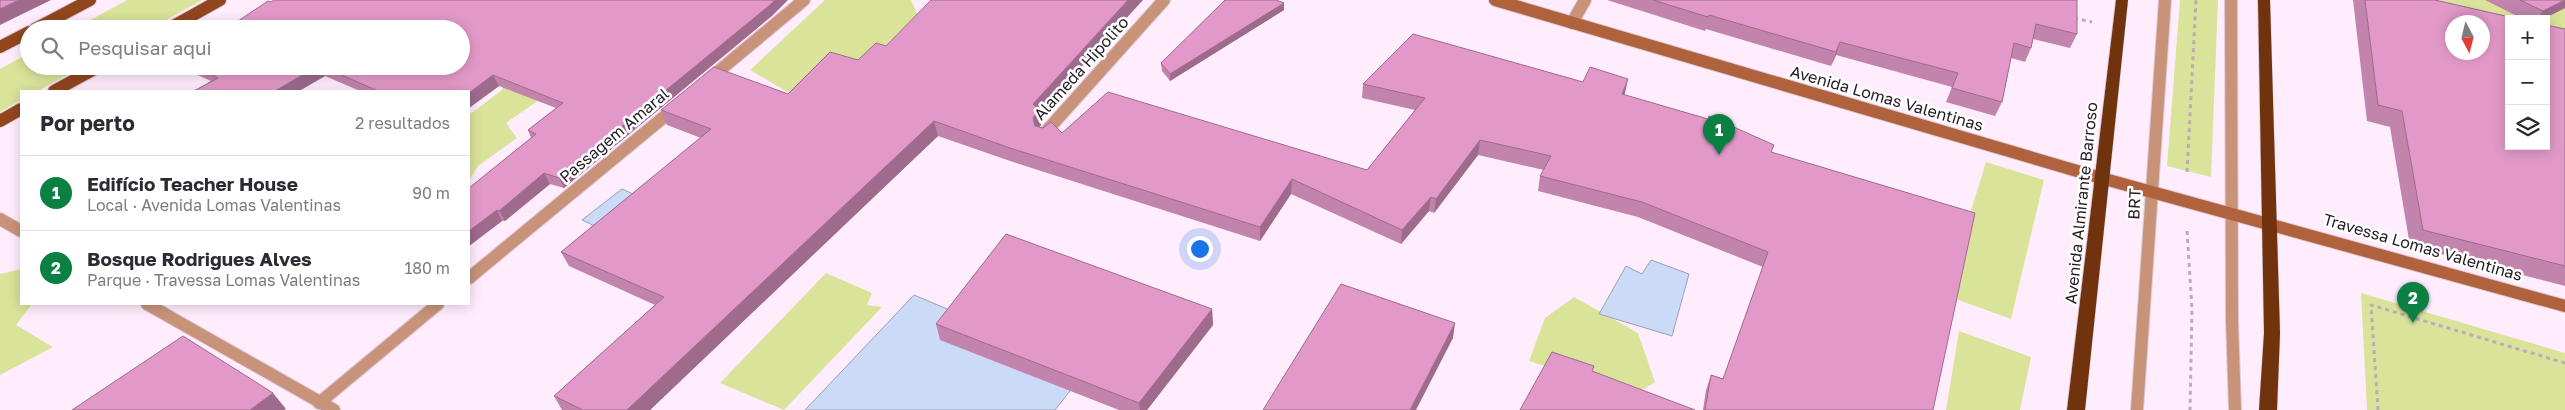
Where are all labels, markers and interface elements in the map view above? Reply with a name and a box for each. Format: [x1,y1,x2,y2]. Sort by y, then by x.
street label: Alameda Hipolito [1029,12,1133,124]
north arrow [2445,15,2490,60]
map controls [2505,15,2550,150]
button: + [2505,15,2550,60]
search box [20,20,470,75]
icon: search [38,34,66,62]
text: Pesquisar aqui [78,36,212,59]
button: − [2505,60,2550,105]
street label: Avenida Lomas Valentinas [1788,61,1986,135]
street label: Passagem Amaral [555,83,673,187]
street label: Avenida Almirante Barroso [2060,101,2102,305]
button: layers [2505,105,2550,150]
text: Por perto [40,110,135,136]
text: 2 resultados [355,113,450,133]
pin: 1 [1703,114,1735,155]
text: Edifício Teacher House [87,172,298,195]
text: 1 [52,183,60,203]
text: 90 m [412,183,450,203]
street label: BRT [2123,188,2145,220]
text: Local · Avenida Lomas Valentinas [87,195,341,215]
street label: Travessa Lomas Valentinas [2321,209,2525,285]
your location [1187,236,1213,262]
text: Bosque Rodrigues Alves [87,247,312,270]
text: 2 [51,258,61,278]
text: 180 m [404,258,450,278]
text: Parque · Travessa Lomas Valentinas [87,270,360,290]
pin: 2 [2397,282,2429,323]

